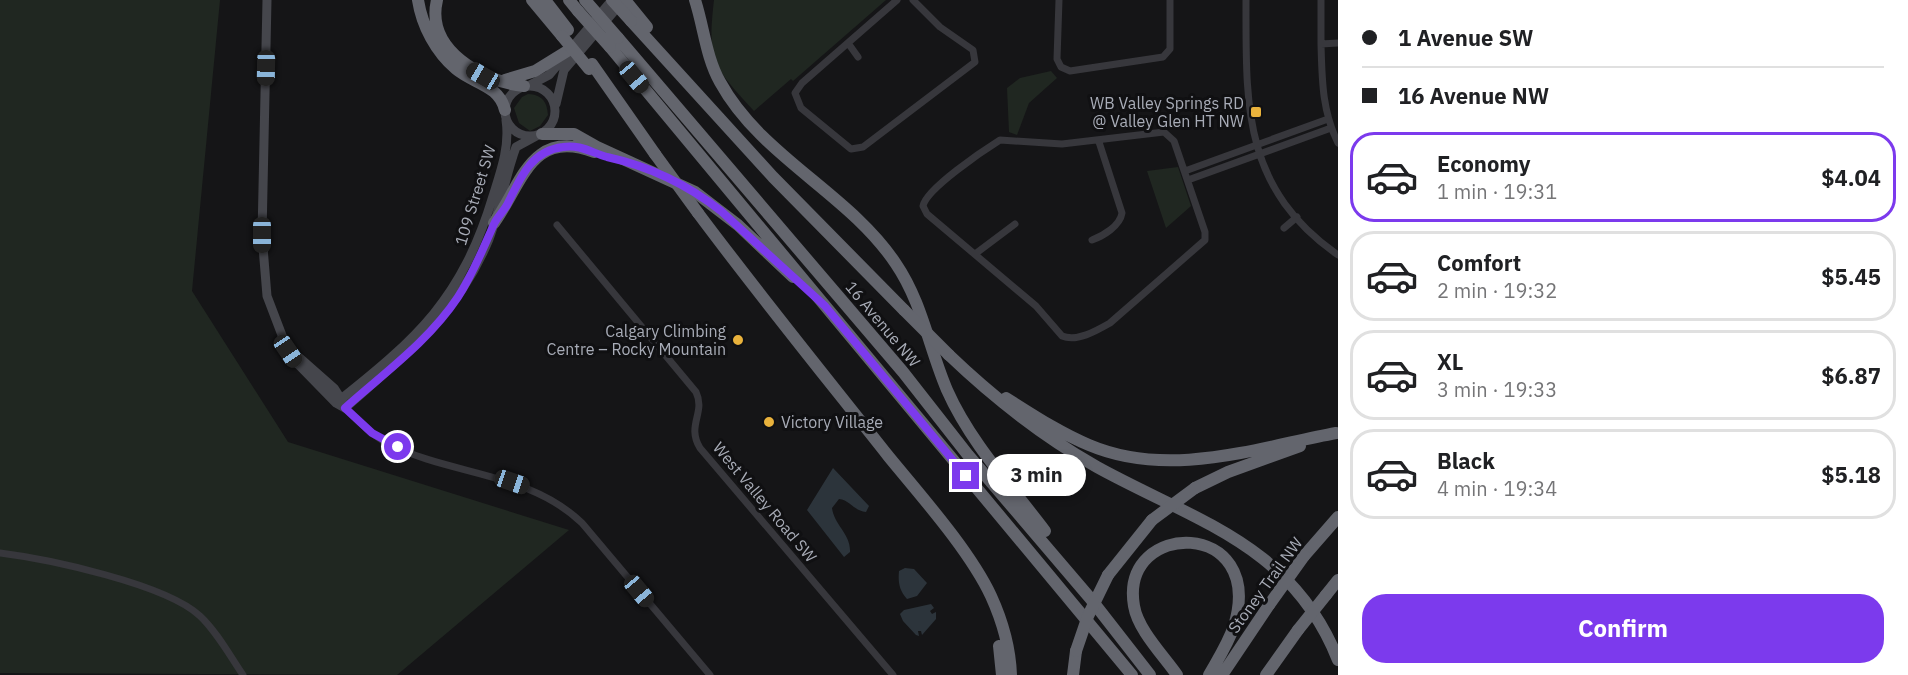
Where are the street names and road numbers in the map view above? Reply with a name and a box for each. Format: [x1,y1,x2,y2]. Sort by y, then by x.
street label: 109 Street SW [450,142,500,248]
street label: 16 Avenue NW [841,277,925,371]
street label: West Valley Road SW [709,438,821,566]
street label: Stoney Trail NW [1223,533,1307,637]

